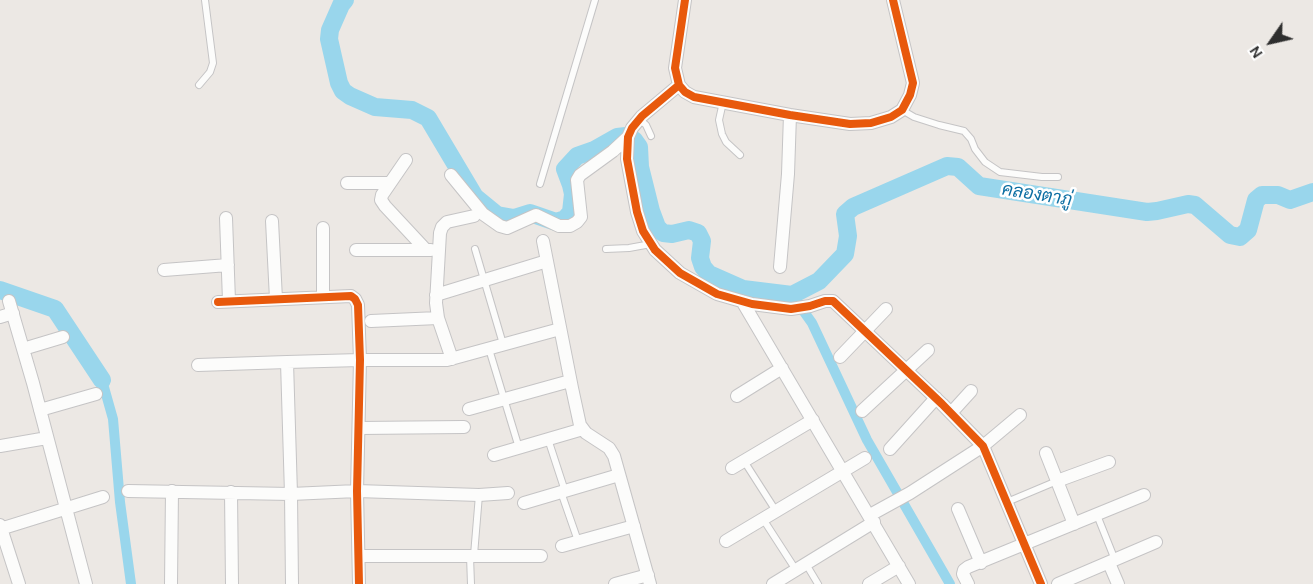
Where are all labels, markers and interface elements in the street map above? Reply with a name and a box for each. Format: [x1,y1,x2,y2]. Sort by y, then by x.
north arrow [1241,12,1301,72]
text: N [1245,42,1267,62]
water label: คลองตาภู่ [1000,179,1074,211]

